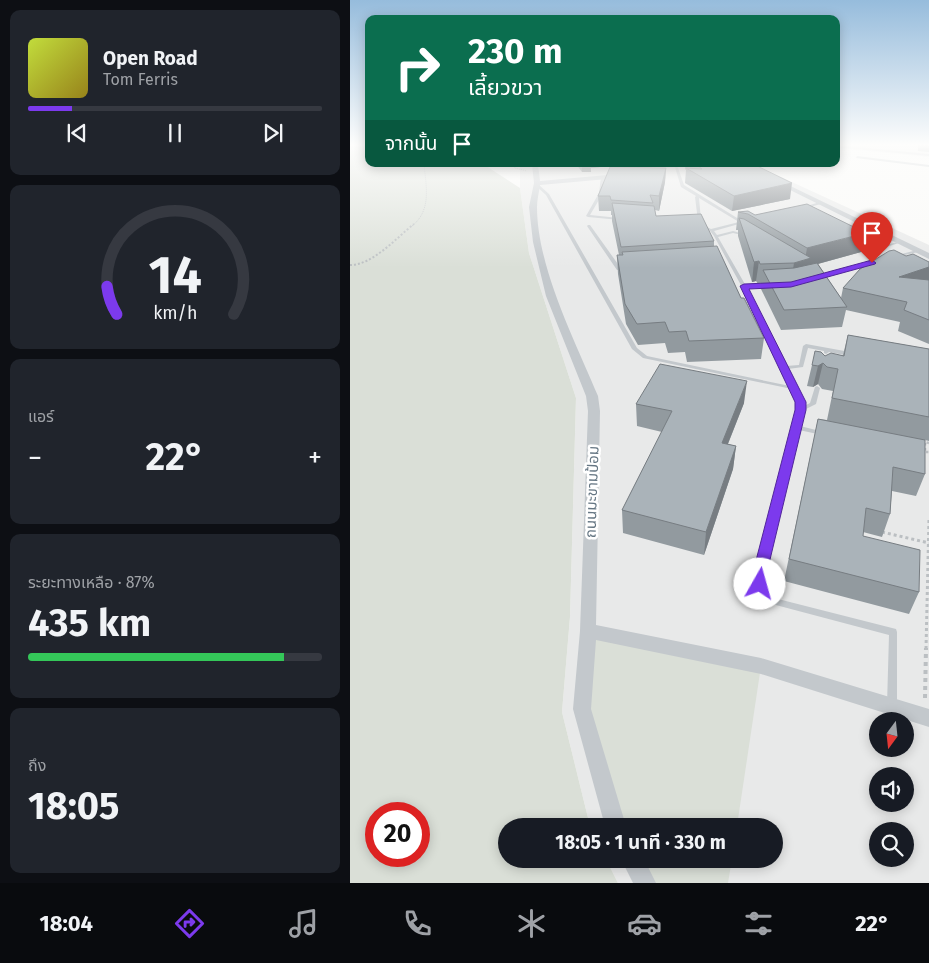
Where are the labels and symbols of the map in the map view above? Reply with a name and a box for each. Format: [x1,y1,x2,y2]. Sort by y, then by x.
pin [851,212,893,263]
street label: ถนนมะขามป้อม [581,446,603,538]
position arrow [733,557,785,609]
north arrow [869,712,914,758]
speed limit sign: 20 [365,802,430,867]

